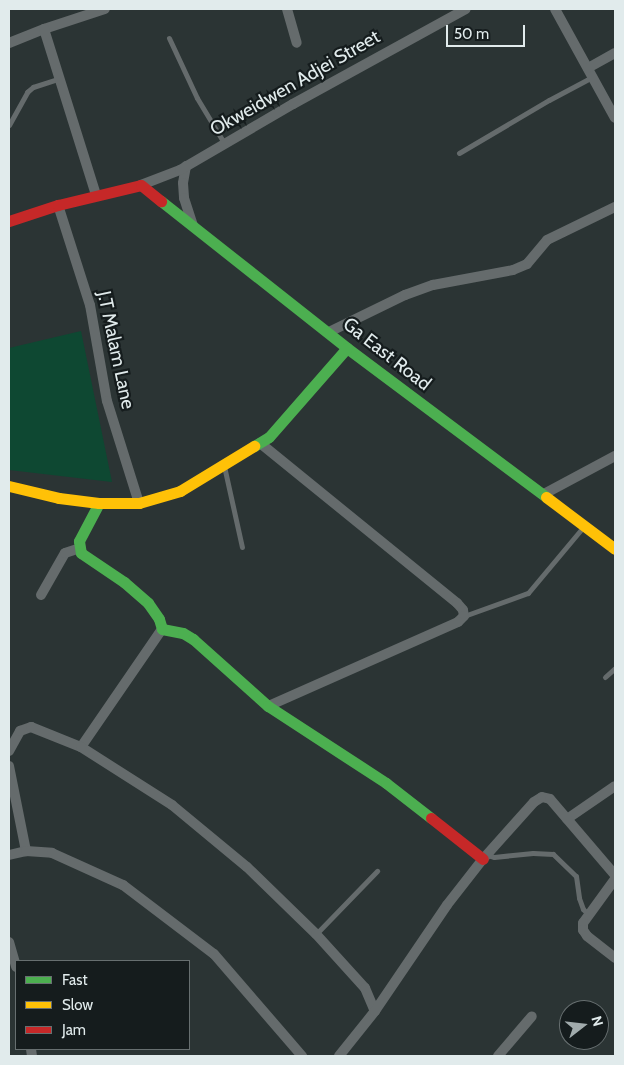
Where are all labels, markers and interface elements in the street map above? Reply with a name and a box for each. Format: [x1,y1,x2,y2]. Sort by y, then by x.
scale bar [449,15,528,47]
street label: Okweidwen Adjei Street [206,25,384,141]
text: 50 m [454,25,489,43]
street label: J.T Malam Lane [92,289,140,411]
street label: Ga East Road [338,313,436,395]
legend [15,960,190,1050]
text: Fast [62,971,87,989]
text: Slow [62,996,93,1014]
north arrow [559,1000,609,1050]
text: N [587,1014,607,1028]
text: Jam [62,1021,86,1039]

